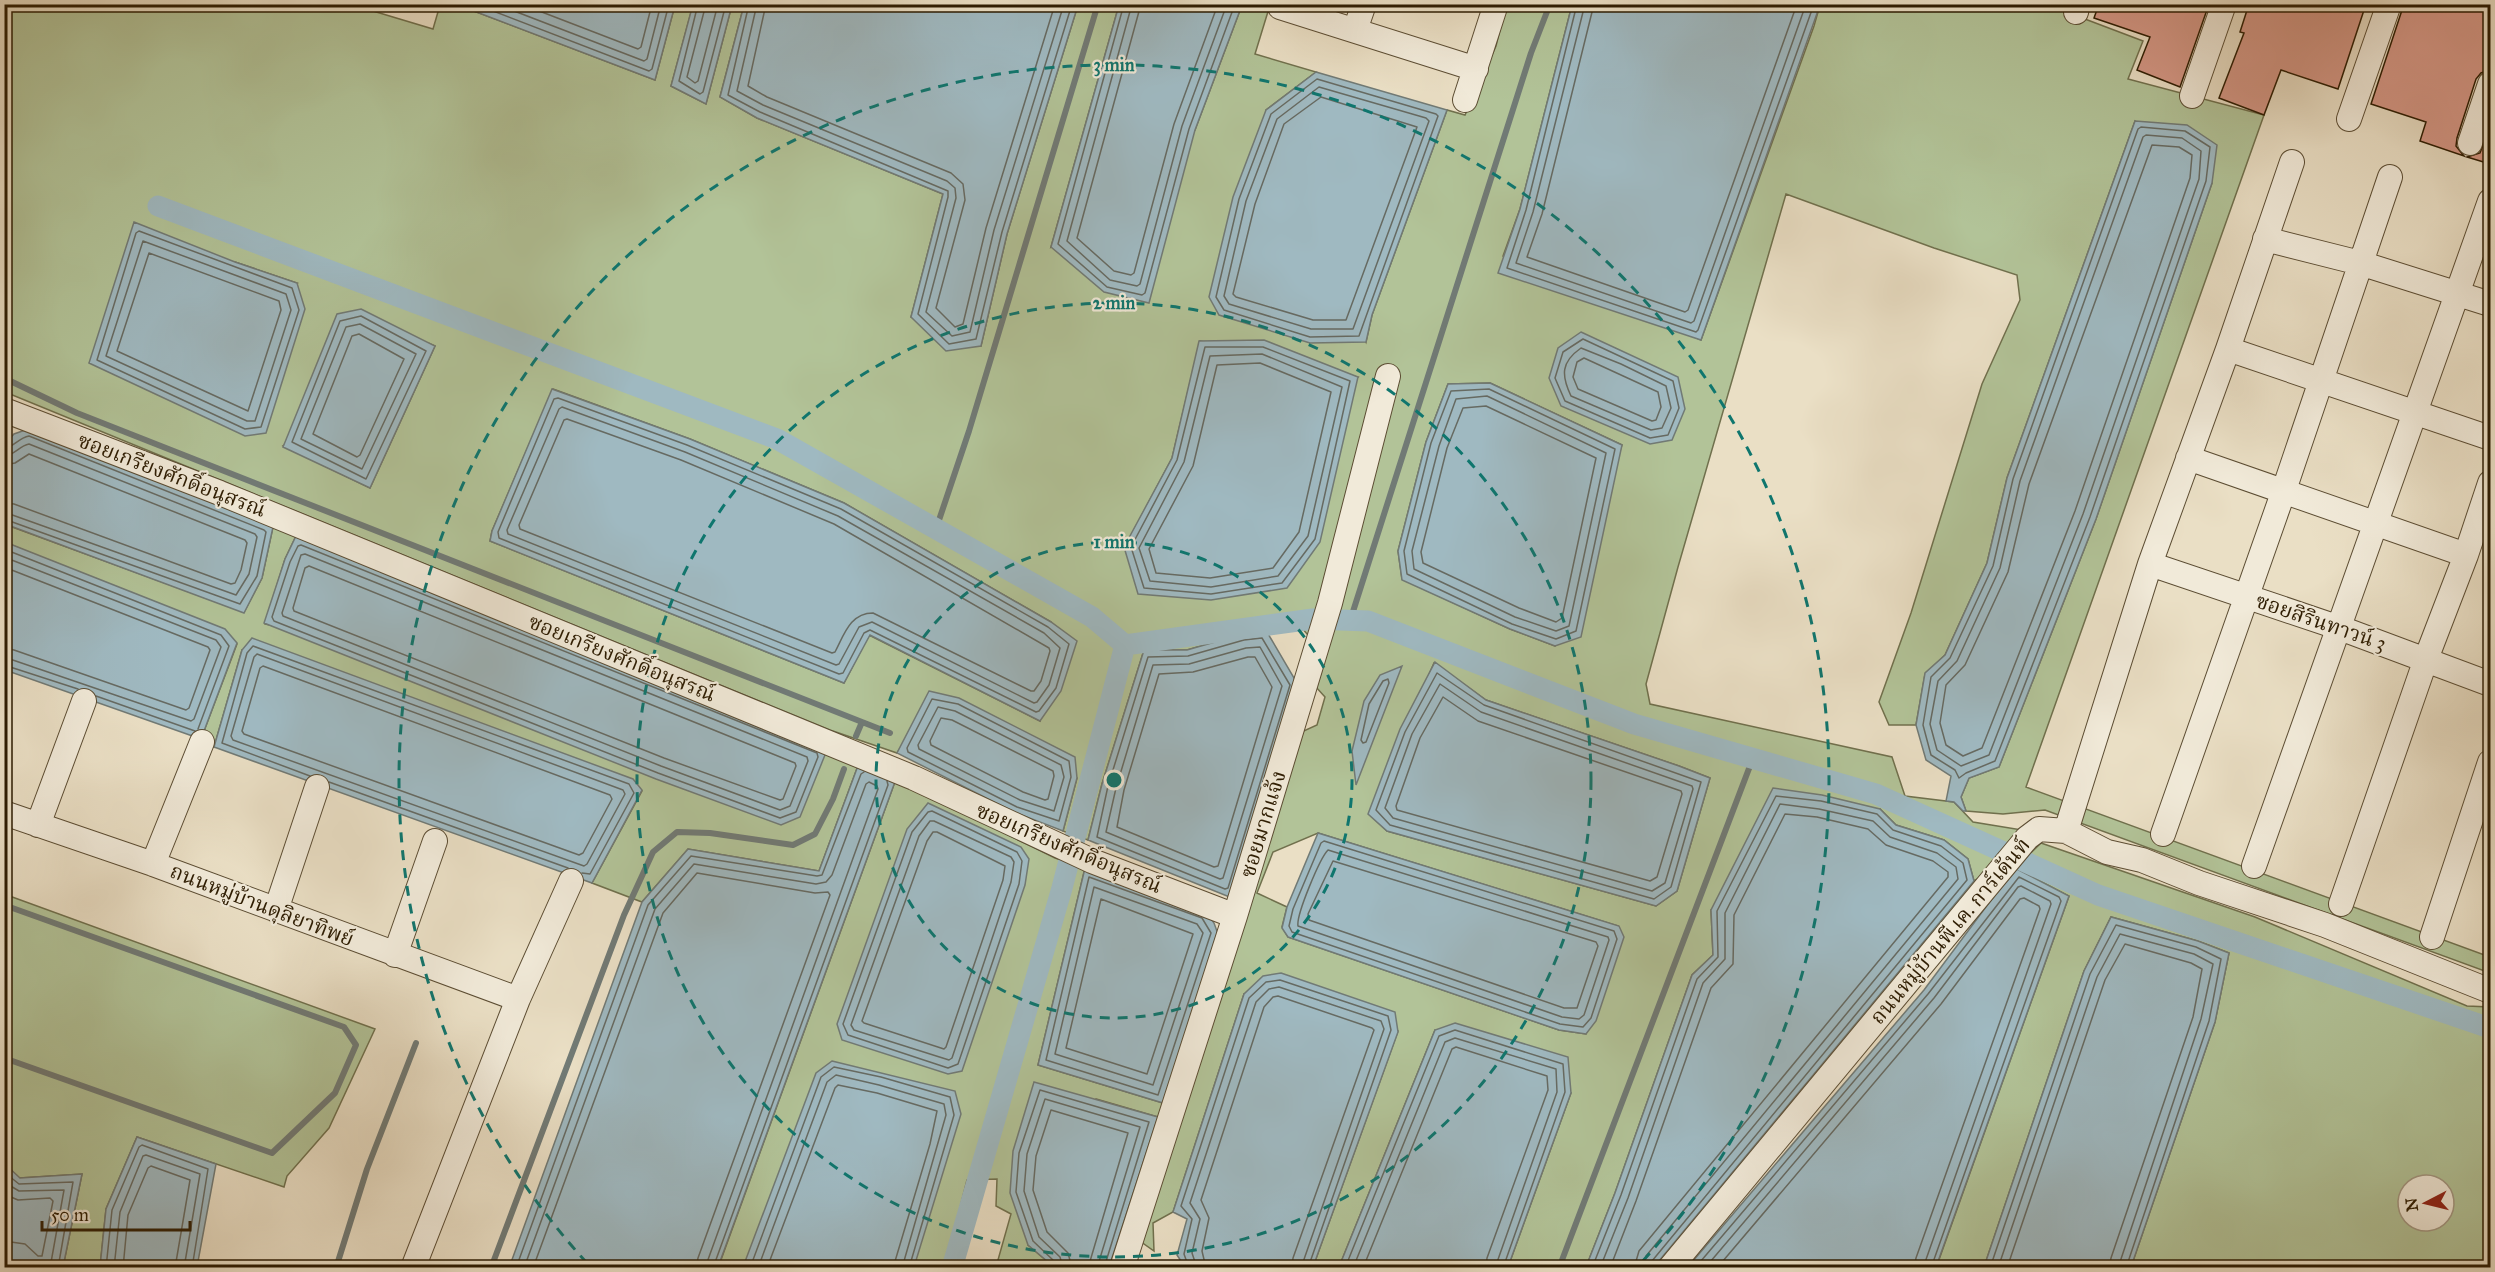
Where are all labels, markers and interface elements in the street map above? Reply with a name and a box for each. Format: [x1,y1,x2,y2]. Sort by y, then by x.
text: 3 min [1094,54,1135,77]
text: 2 min [1093,292,1136,314]
street label: ซอยเกรียงศักดิ์อนุสรณ์ [74,425,271,524]
text: 1 min [1094,531,1135,553]
street label: ซอยสิรินทาวน์ 3 [2252,588,2390,656]
street label: ซอยเกรียงศักดิ์อนุสรณ์ [524,606,720,708]
street label: ซอยมากแจ้ง [1234,767,1292,881]
centre of rings [1104,770,1124,790]
street label: ซอยเกรียงศักดิ์อนุสรณ์ [972,795,1167,900]
street label: ถนนหมู่บ้านพี.เค. การ์เด้นท์ [1864,833,2036,1029]
street label: ถนนหมู่บ้านดุลิยาทิพย์ [166,858,358,953]
north arrow [2396,1173,2456,1233]
scale bar [42,1194,190,1232]
text: N [2401,1196,2422,1213]
text: 50 m [51,1204,89,1226]

